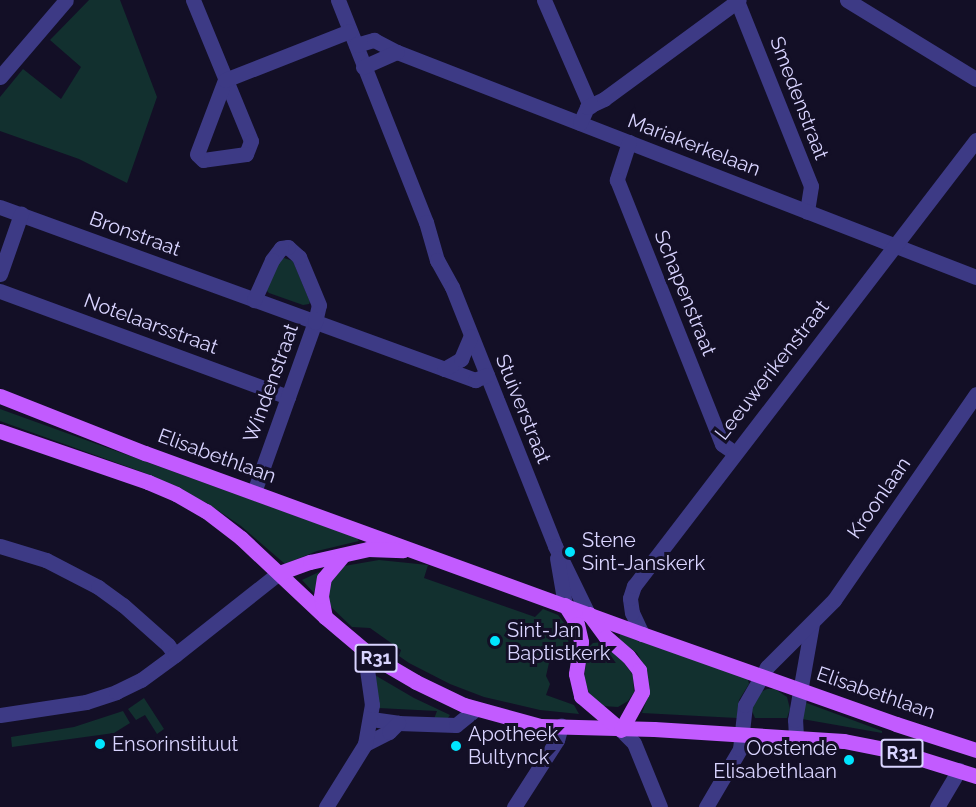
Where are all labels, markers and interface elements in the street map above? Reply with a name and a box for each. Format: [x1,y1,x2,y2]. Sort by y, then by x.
street label: Smedenstraat [765,33,833,163]
street label: Mariakerkelaan [624,109,764,181]
street label: Bronstraat [86,206,184,262]
street label: Schapenstraat [649,227,721,359]
street label: Notelaarsstraat [81,289,221,359]
street label: Leeuwerikenstraat [710,295,834,445]
street label: Windenstraat [238,320,304,446]
street label: Stuiverstraat [490,351,556,467]
street label: Elisabethlaan [155,424,279,488]
street label: Kroonlaan [842,453,916,543]
place label: Stene Sint-Janskerk [582,528,705,575]
marker: Stene Sint-Janskerk [563,545,577,559]
place label: Sint-Jan Baptistkerk [507,618,610,665]
marker: Sint-Jan Baptistkerk [488,634,502,648]
road number: R31 [354,643,398,673]
street label: Elisabethlaan [814,662,938,724]
place label: Apotheek Bultynck [468,722,558,769]
place label: Ensorinstituut [112,732,238,756]
place label: Oostende Elisabethlaan [713,736,837,783]
marker: Ensorinstituut [93,737,107,751]
road number: R31 [880,738,924,768]
marker: Apotheek Bultynck [449,739,463,753]
marker: Oostende Elisabethlaan [842,753,856,767]

